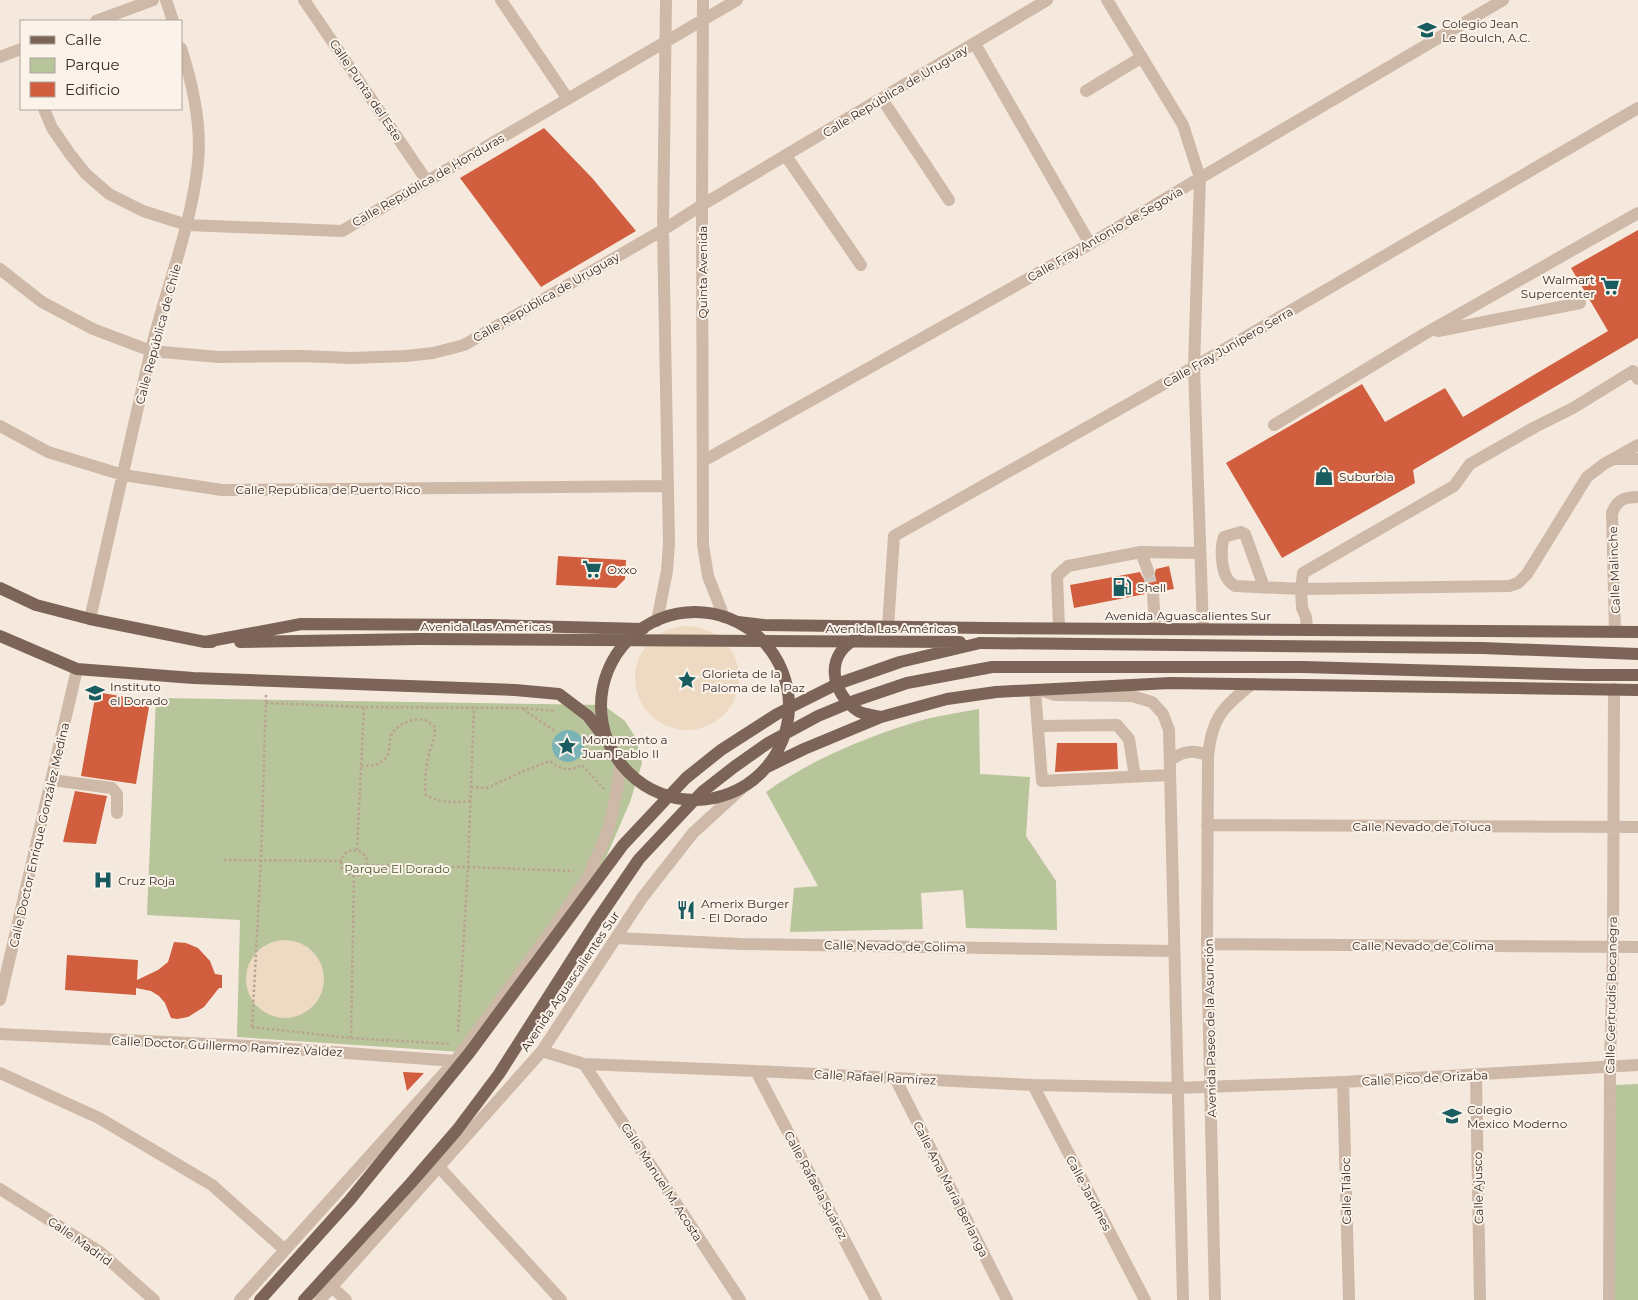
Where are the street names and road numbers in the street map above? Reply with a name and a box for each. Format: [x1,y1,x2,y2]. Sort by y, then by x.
street label: Calle Punta del Este [326,36,406,144]
street label: Calle República de Uruguay [820,41,971,140]
street label: Calle República de Honduras [349,130,507,230]
street label: Calle Fray Antonio de Segovia [1025,183,1185,285]
street label: Quinta Avenida [695,226,710,318]
street label: Calle República de Uruguay [470,249,622,345]
street label: Calle República de Chile [132,262,184,406]
street label: Calle Fray Junípero Serra [1160,304,1296,390]
street label: Calle República de Puerto Rico [236,482,420,497]
street label: Calle Malinche [1605,526,1623,614]
street label: Avenida Aguascalientes Sur [1105,608,1271,623]
street label: Avenida Las Américas [421,619,552,634]
street label: Avenida Las Américas [826,621,957,636]
street label: Calle Doctor Enrique González Medina [6,721,72,949]
street label: Calle Nevado de Toluca [1353,819,1491,834]
street label: Avenida Aguascalientes Sur [517,908,623,1054]
street label: Calle Gertrudis Bocanegra [1602,916,1620,1074]
street label: Calle Nevado de Colima [824,937,966,955]
street label: Avenida Paseo de la Asunción [1201,938,1219,1118]
street label: Calle Nevado de Colima [1352,938,1494,953]
street label: Calle Doctor Guillermo Ramírez Valdez [111,1032,343,1060]
street label: Calle Rafael Ramírez [814,1066,936,1088]
street label: Calle Pico de Orizaba [1361,1067,1489,1089]
street label: Calle Ana María Berlanga [910,1118,992,1260]
street label: Calle Manuel M. Acosta [618,1120,706,1244]
street label: Calle Rafaela Suárez [781,1128,851,1242]
street label: Calle Ajusco [1470,1152,1486,1224]
street label: Calle Jardines [1063,1153,1115,1233]
street label: Calle Tláloc [1338,1157,1354,1225]
street label: Calle Madrid [45,1213,115,1269]

